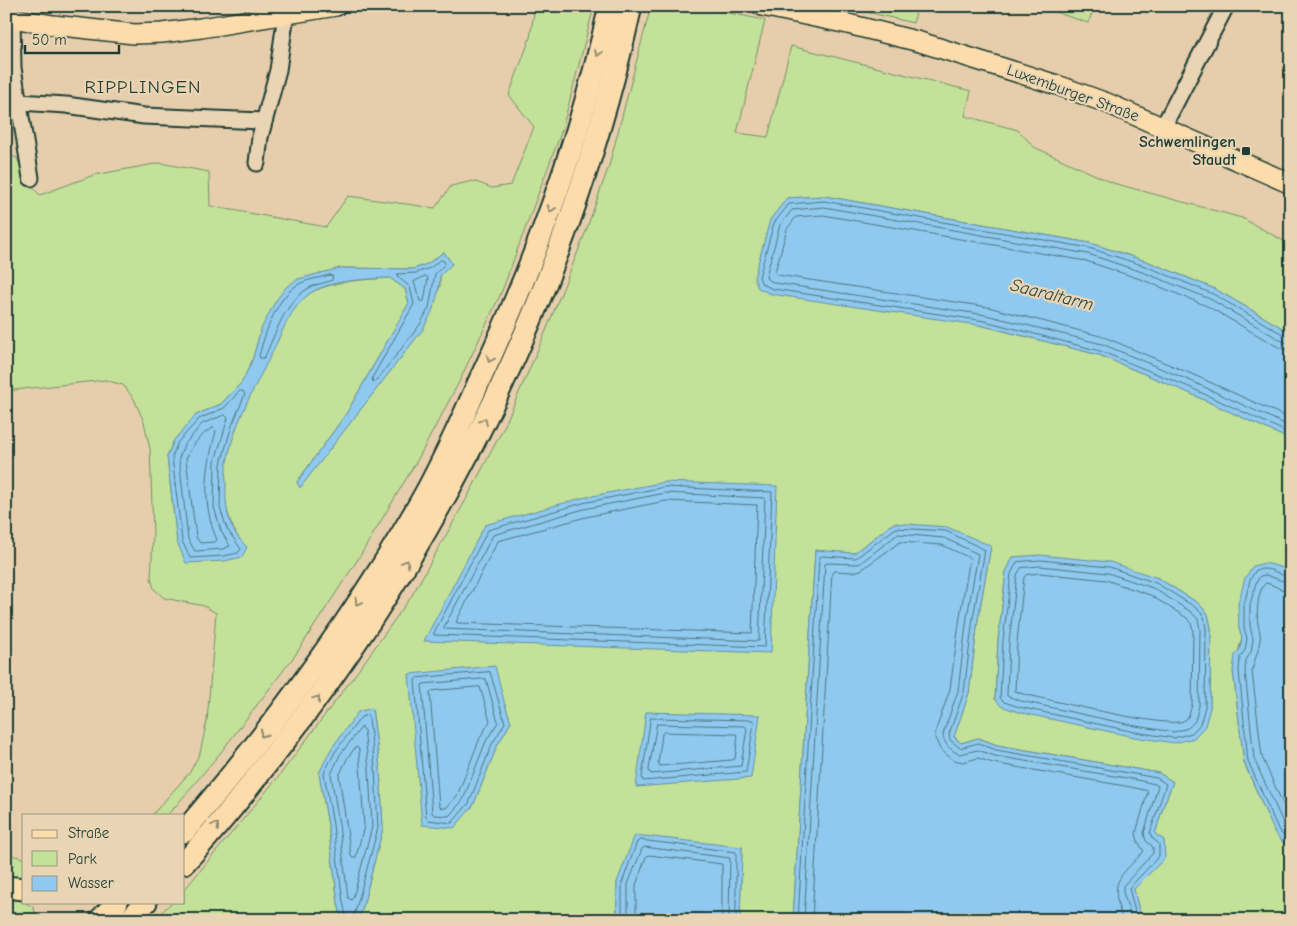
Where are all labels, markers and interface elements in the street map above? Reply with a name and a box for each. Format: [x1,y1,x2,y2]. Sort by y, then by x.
scale bar [25,22,119,54]
text: 50 m [32,31,67,49]
one-way arrow [593,49,604,58]
street label: Luxemburger Straße [1004,61,1142,125]
district label: RIPPLINGEN [84,76,202,98]
place label: Schwemlingen Staudt [1139,133,1237,169]
marker: Schwemlingen Staudt [1240,145,1252,157]
one-way arrow [547,204,557,213]
water label: Saaraltarm [1008,275,1096,315]
one-way arrow [486,354,496,363]
one-way arrow [478,417,488,426]
one-way arrow [400,560,410,569]
one-way arrow [355,597,364,606]
one-way arrow [311,695,320,705]
one-way arrow [260,729,269,738]
legend [22,814,185,904]
one-way arrow [210,823,218,832]
text: Straße [68,824,110,842]
text: Park [68,850,97,868]
text: Wasser [68,874,114,892]

